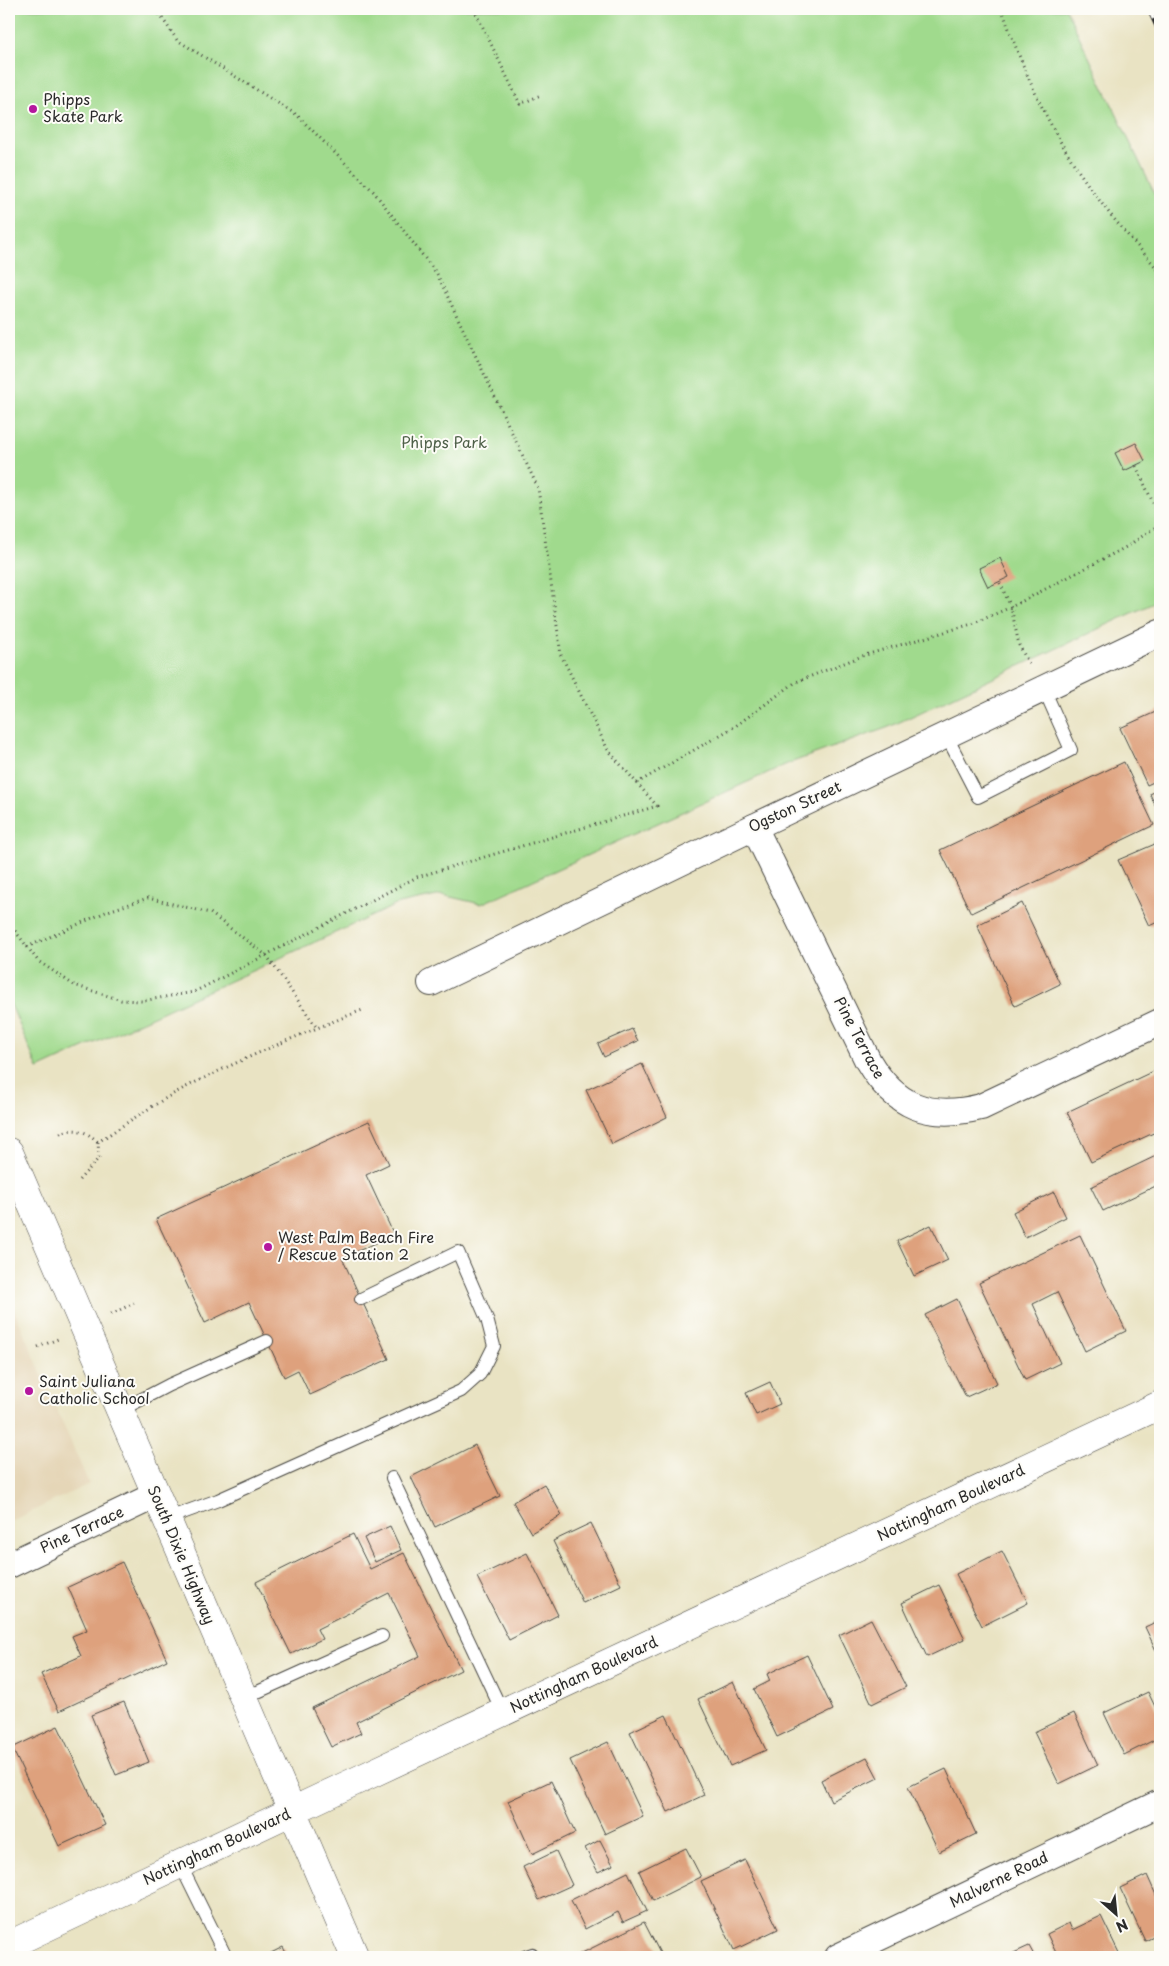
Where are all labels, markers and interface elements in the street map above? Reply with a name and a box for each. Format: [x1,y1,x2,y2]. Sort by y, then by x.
place label: Phipps Skate Park [43,87,123,127]
marker: Phipps Skate Park [27,103,39,115]
park label: Phipps Park [401,430,487,453]
street label: Ogston Street [744,774,845,837]
street label: Pine Terrace [829,992,892,1082]
place label: West Palm Beach Fire / Rescue Station 2 [278,1225,434,1265]
marker: West Palm Beach Fire / Rescue Station 2 [262,1241,274,1253]
place label: Saint Juliana Catholic School [39,1369,150,1409]
marker: Saint Juliana Catholic School [23,1385,35,1397]
street label: Nottingham Boulevard [873,1457,1028,1546]
street label: South Dixie Highway [143,1481,222,1627]
street label: Pine Terrace [36,1499,127,1558]
street label: Nottingham Boulevard [506,1629,661,1718]
street label: Nottingham Boulevard [139,1801,294,1890]
street label: Malverne Road [945,1845,1052,1913]
north arrow [1092,1888,1142,1938]
text: N [1112,1914,1132,1938]

